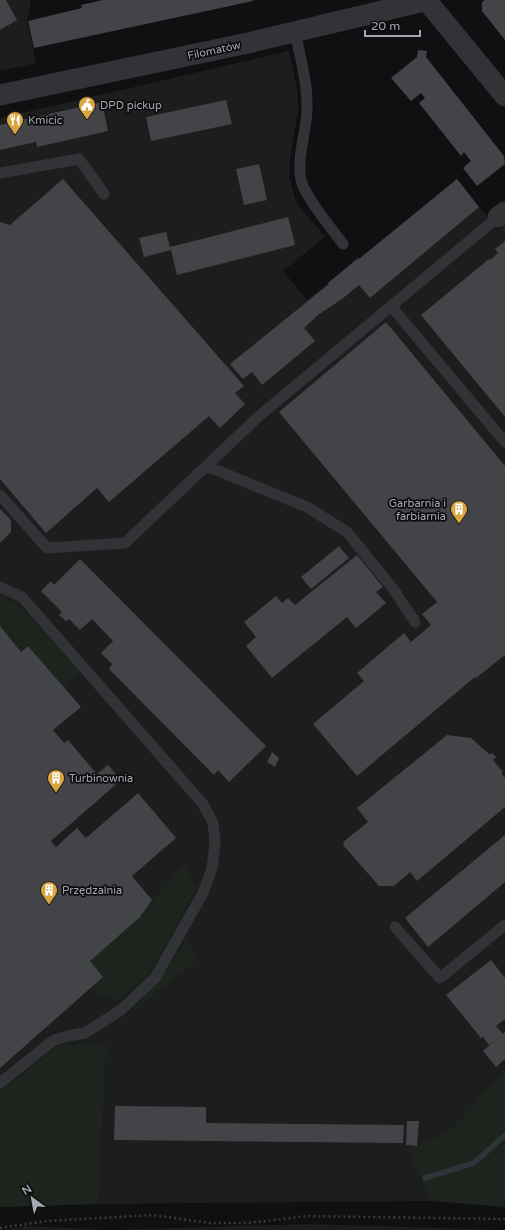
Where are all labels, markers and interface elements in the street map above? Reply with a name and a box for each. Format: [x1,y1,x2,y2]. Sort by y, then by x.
scale bar [365,12,420,38]
text: 20 m [371,19,400,33]
street label: Filomatów [186,38,242,62]
public building icon: DPD pickup [77,95,97,120]
place label: DPD pickup [100,99,162,112]
restaurant icon: Kmicic [5,110,25,135]
place label: Kmicic [28,114,63,127]
place label: Garbarnia i farbiarnia [389,497,446,523]
building icon: Garbarnia i farbiarnia [449,499,469,524]
building icon: Turbinownia [46,768,66,793]
place label: Turbinownia [69,772,133,785]
building icon: Przędzalnia [39,880,59,905]
place label: Przędzalnia [62,884,122,897]
north arrow [12,1178,52,1218]
text: N [20,1182,34,1198]

